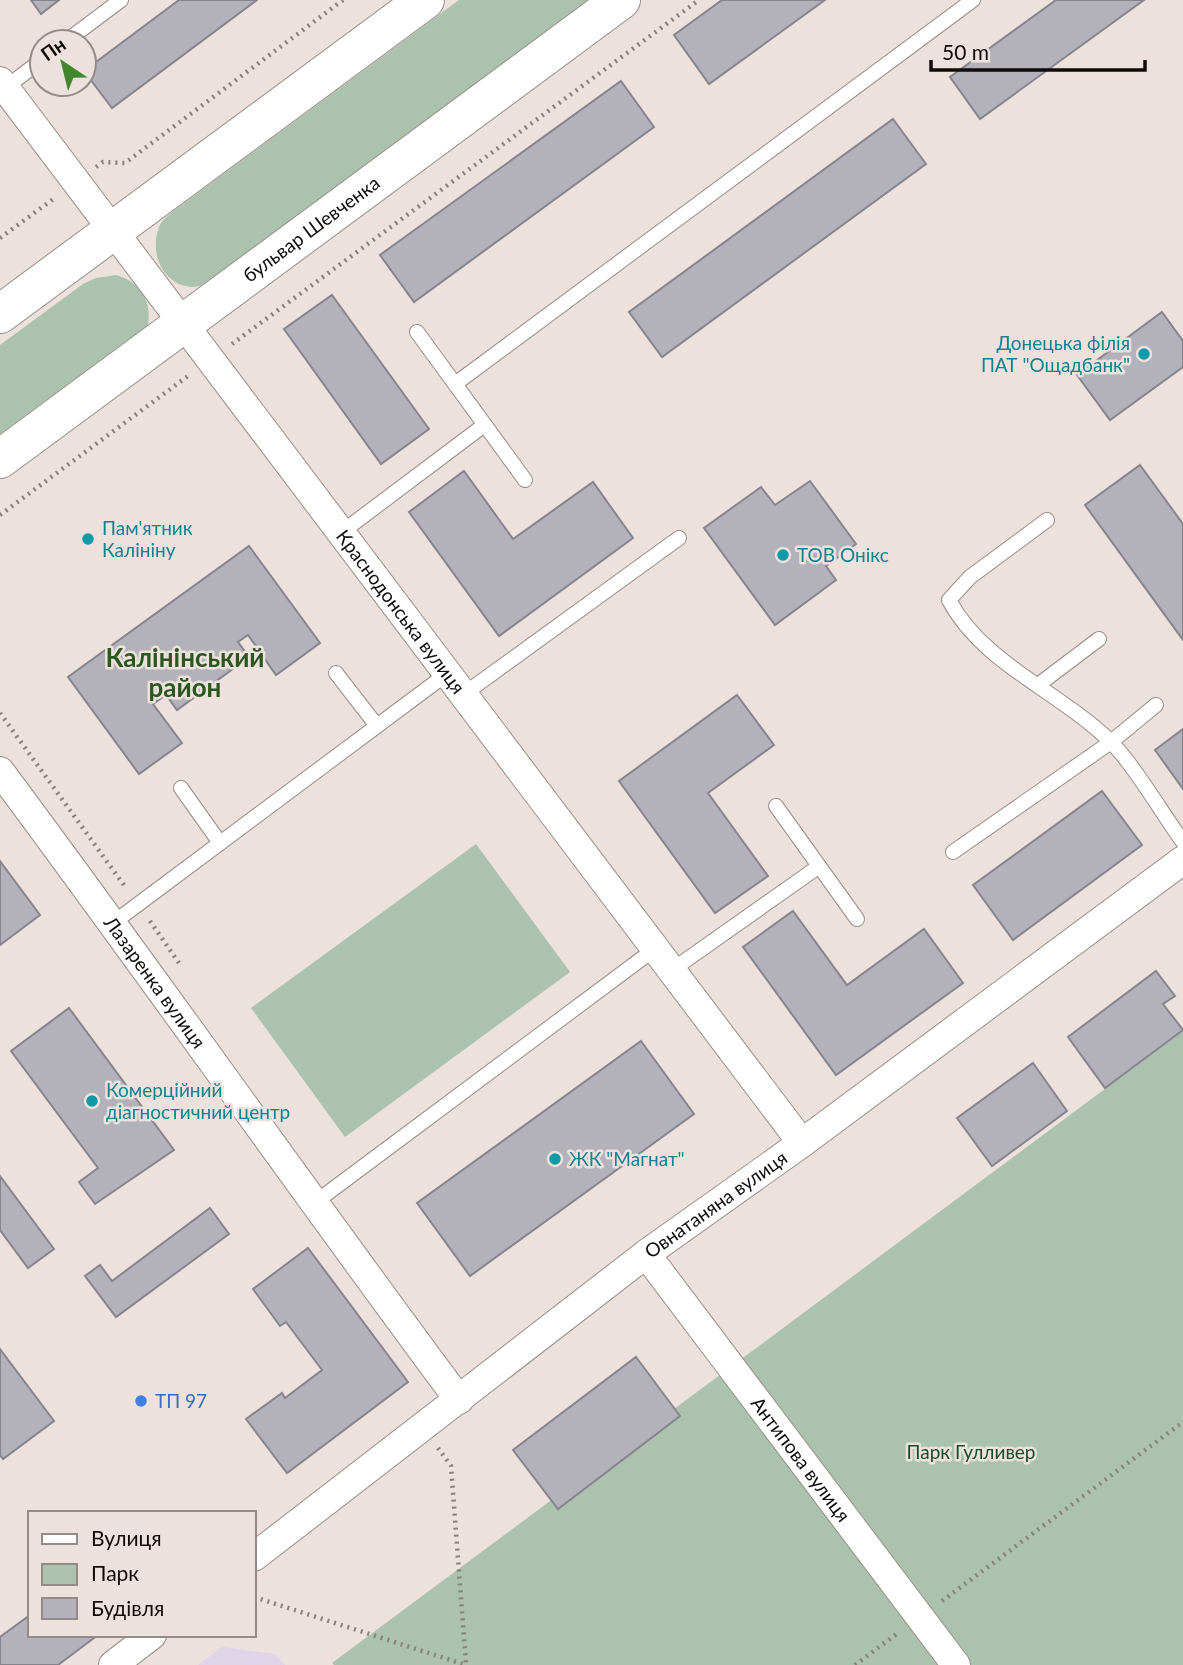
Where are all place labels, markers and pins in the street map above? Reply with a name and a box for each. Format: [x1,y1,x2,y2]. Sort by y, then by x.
place label: Донецька філія ПАТ "Ощадбанк" [981,331,1130,376]
marker: Донецька філія ПАТ "Ощадбанк" [1136,346,1152,362]
place label: Пам'ятник Калініну [102,516,193,561]
marker: Пам'ятник Калініну [80,531,96,547]
place label: ТОВ Онікс [797,543,889,566]
marker: ТОВ Онікс [775,547,791,563]
place label: Комерційний діагностичний центр [106,1078,290,1123]
marker: Комерційний діагностичний центр [84,1093,100,1109]
place label: ЖК "Магнат" [569,1147,685,1170]
marker: ЖК "Магнат" [547,1151,563,1167]
place label: ТП 97 [155,1389,207,1412]
marker: ТП 97 [133,1393,149,1409]

